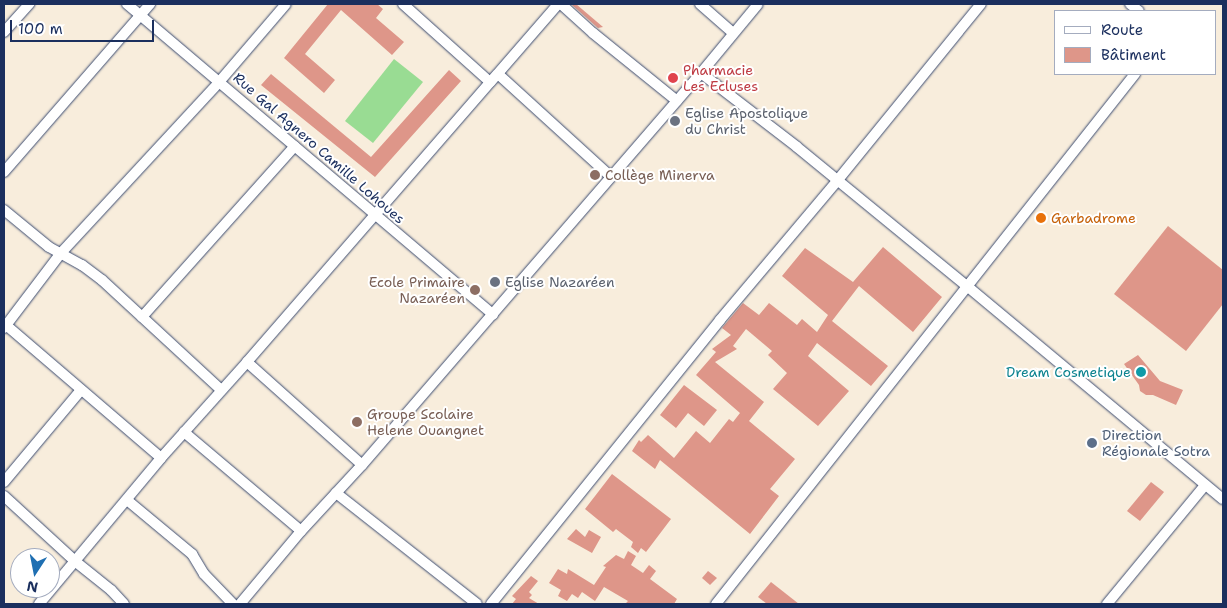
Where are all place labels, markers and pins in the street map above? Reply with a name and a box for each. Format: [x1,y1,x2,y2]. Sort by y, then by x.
place label: Pharmacie Les Ecluses [683,62,758,94]
marker: Pharmacie Les Ecluses [667,72,679,84]
place label: Eglise Apostolique du Christ [685,105,808,138]
marker: Eglise Apostolique du Christ [669,115,681,127]
place label: Collège Minerva [605,167,715,183]
marker: Collège Minerva [589,169,601,181]
place label: Garbadrome [1051,210,1136,226]
marker: Garbadrome [1035,212,1047,224]
place label: Ecole Primaire Nazaréen [369,274,465,306]
place label: Eglise Nazaréen [505,274,615,290]
marker: Eglise Nazaréen [489,276,501,288]
marker: Ecole Primaire Nazaréen [469,284,481,296]
place label: Dream Cosmetique [1006,364,1131,380]
marker: Dream Cosmetique [1135,366,1147,378]
place label: Groupe Scolaire Helene Ouangnet [367,406,484,438]
marker: Groupe Scolaire Helene Ouangnet [351,416,363,428]
place label: Direction Régionale Sotra [1102,427,1210,460]
marker: Direction Régionale Sotra [1086,437,1098,449]

